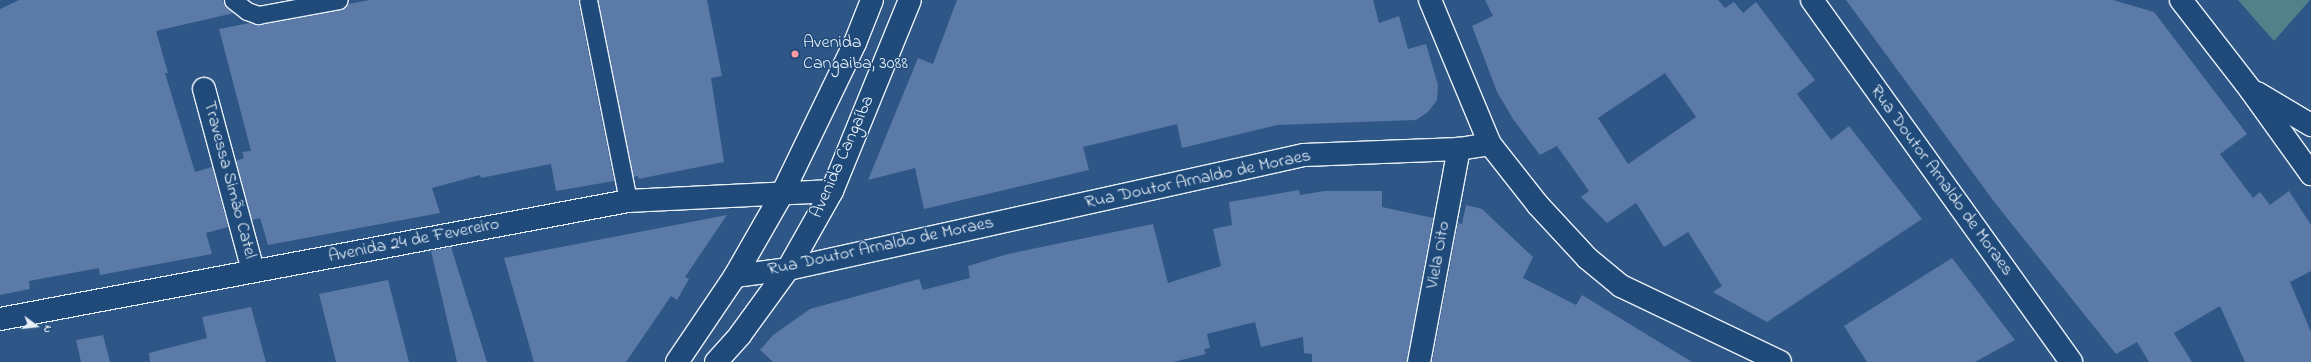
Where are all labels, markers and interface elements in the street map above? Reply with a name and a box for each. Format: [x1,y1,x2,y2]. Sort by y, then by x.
place label: Avenida Cangaiba, 3088 [803,33,908,76]
marker: Avenida Cangaiba, 3088 [790,49,800,59]
street label: Rua Doutor Arnaldo de Moraes [1865,81,2017,281]
street label: Avenida Cangaíba [806,92,880,222]
street label: Travessa Simão Catel [198,99,260,261]
street label: Rua Doutor Arnaldo de Moraes [1083,145,1313,215]
street label: Rua Doutor Arnaldo de Moraes [766,212,996,282]
street label: Avenida 24 de Fevereiro [327,214,501,268]
street label: Viela Oito [1422,219,1456,291]
north arrow [16,306,56,346]
text: N [39,323,56,335]

